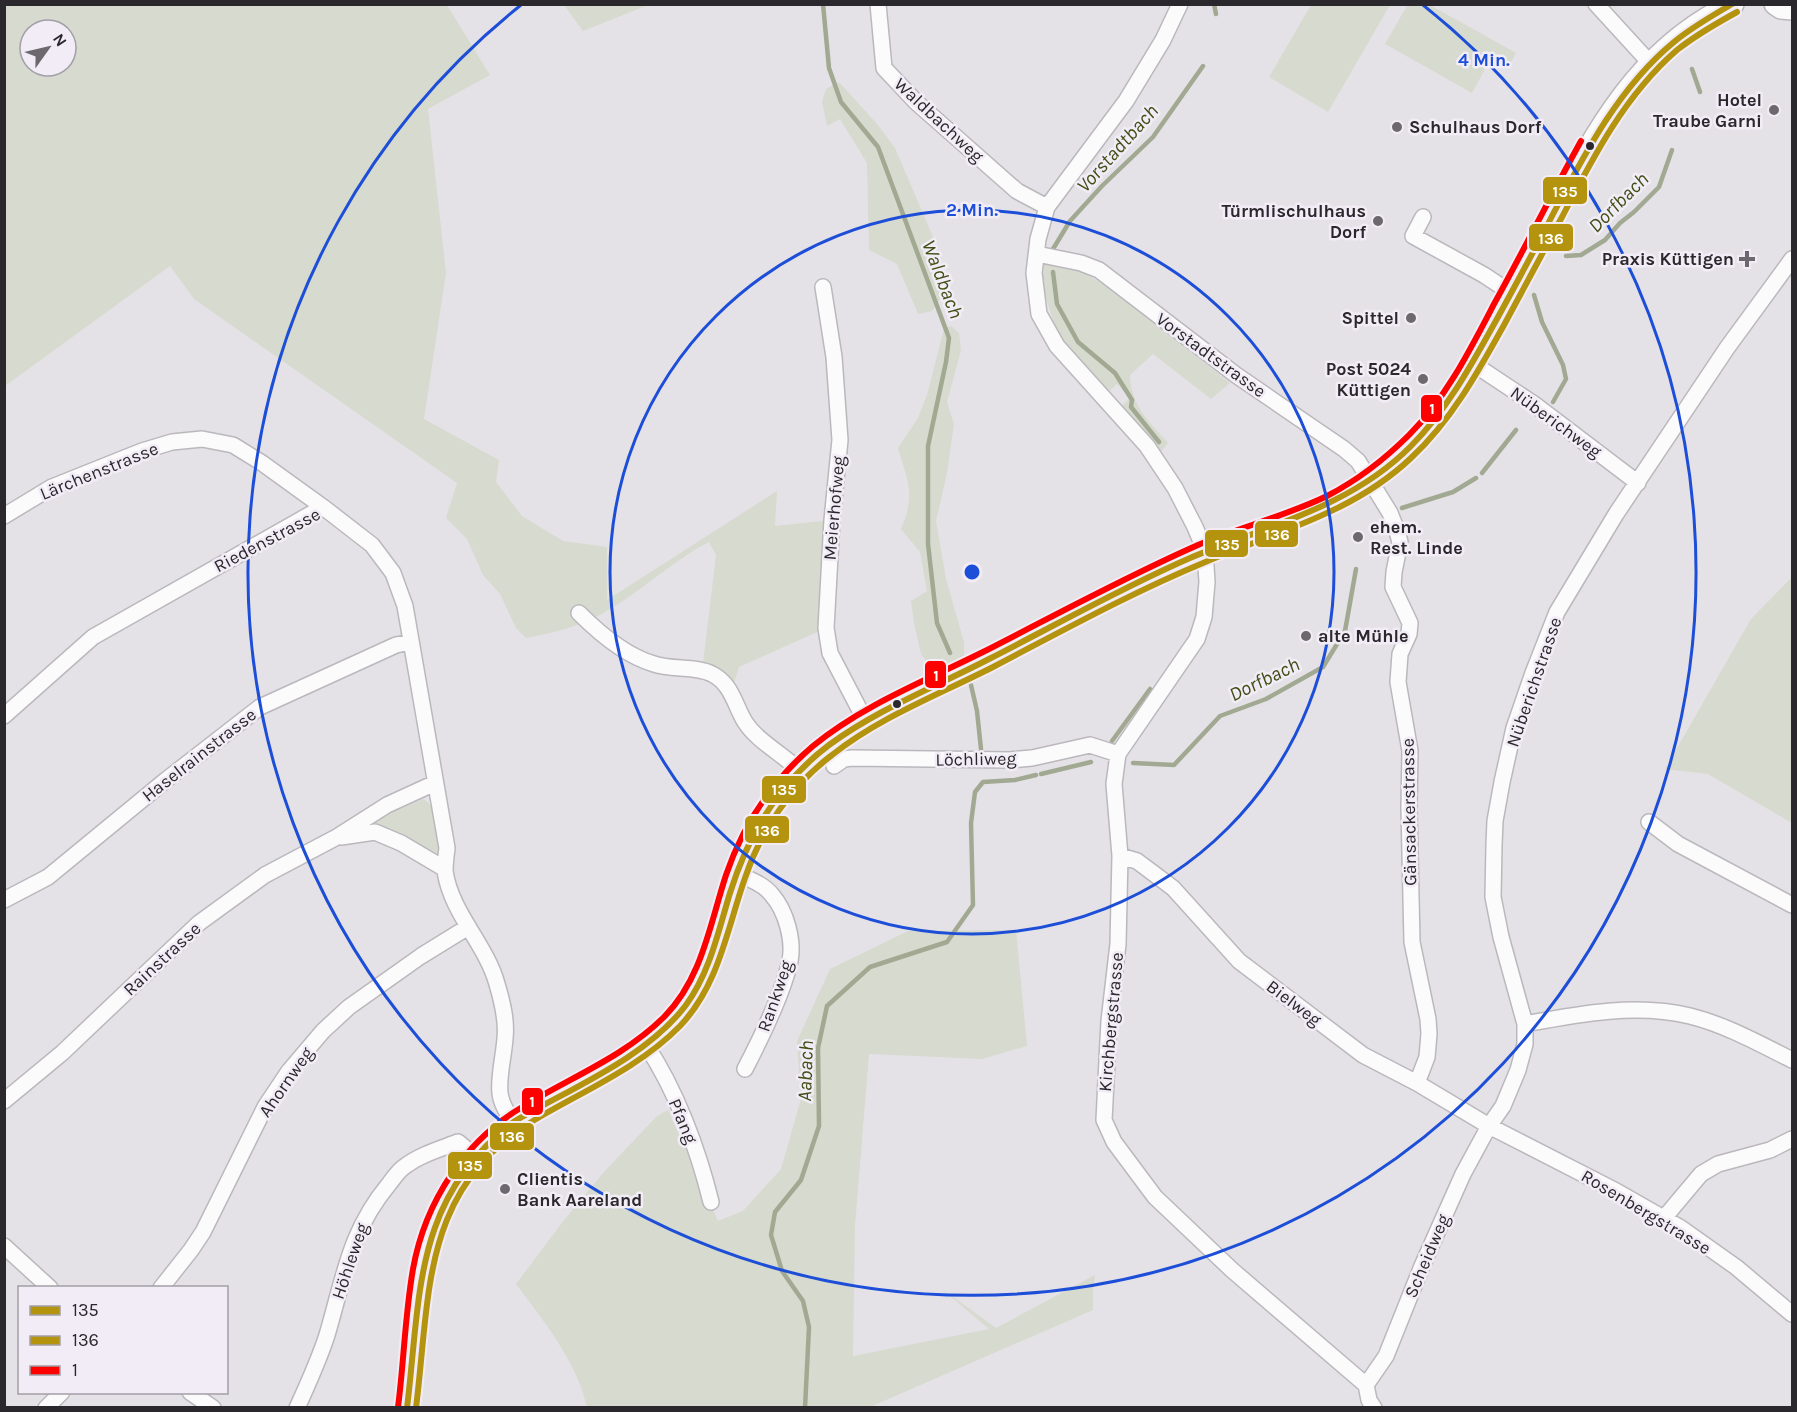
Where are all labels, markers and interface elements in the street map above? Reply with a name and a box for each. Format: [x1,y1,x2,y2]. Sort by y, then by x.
north arrow [18,18,78,78]
text: N [49,30,71,50]
text: 4 Min. [1458,49,1510,71]
street label: Waldbachweg [890,73,988,167]
place label: Hotel Traube Garni [1653,89,1762,132]
water label: Vorstadtbach [1072,99,1163,197]
marker: Hotel Traube Garni [1767,103,1781,117]
place label: Schulhaus Dorf [1409,116,1542,138]
marker: Schulhaus Dorf [1390,120,1404,134]
unlabelled marker [1584,140,1596,152]
water label: Dorfbach [1584,168,1653,237]
line badge: 135 [1542,176,1588,205]
text: 135 [1553,182,1577,201]
text: 2 Min. [946,199,998,221]
place label: Türmlischulhaus Dorf [1222,200,1366,243]
marker: Türmlischulhaus Dorf [1371,214,1385,228]
line badge: 136 [1528,223,1574,252]
text: 136 [1538,229,1564,248]
water label: Waldbach [917,237,968,322]
place label: Praxis Küttigen [1602,248,1734,270]
marker: Praxis Küttigen [1738,250,1756,268]
place label: Spittel [1341,307,1399,329]
street label: Vorstadtstrasse [1152,308,1270,402]
marker: Spittel [1404,311,1418,325]
place label: Post 5024 Küttigen [1326,358,1411,401]
marker: Post 5024 Küttigen [1416,372,1430,386]
street label: Nüberichweg [1506,381,1606,463]
line badge: 1 [1420,394,1443,423]
text: 1 [1429,399,1435,418]
street label: Lärchenstrasse [37,437,161,505]
street label: Meierhofweg [818,455,850,561]
street label: Riedenstrasse [210,503,324,577]
place label: ehem. Rest. Linde [1370,516,1463,559]
line badge: 136 [1254,520,1299,548]
text: 136 [1264,525,1290,544]
line badge: 135 [1204,529,1249,558]
marker: ehem. Rest. Linde [1351,530,1365,544]
text: 135 [1215,535,1239,554]
centre of rings [962,562,982,582]
street label: Nüberichstrasse [1501,614,1567,750]
place label: alte Mühle [1318,625,1408,647]
marker: alte Mühle [1299,629,1313,643]
water label: Dorfbach [1225,653,1303,706]
line badge: 1 [924,660,947,689]
text: 1 [933,666,939,685]
unlabelled marker [891,698,903,710]
street label: Haselrainstrasse [137,704,261,806]
street label: Gänsackerstrasse [1397,738,1421,886]
street label: Löchliweg [935,747,1017,771]
line badge: 135 [761,775,807,804]
text: 135 [772,780,796,799]
line badge: 136 [744,815,790,844]
text: 136 [754,821,780,840]
street label: Rainstrasse [119,918,205,1000]
street label: Kirchbergstrasse [1094,951,1128,1093]
street label: Rankweg [752,957,798,1035]
street label: Bielweg [1262,975,1326,1031]
water label: Aabach [793,1040,818,1102]
street label: Ahornweg [254,1043,318,1121]
line badge: 1 [521,1087,544,1116]
text: 1 [529,1092,535,1111]
street label: Pfang [664,1095,702,1147]
line badge: 136 [489,1122,535,1151]
text: 136 [499,1127,525,1146]
line badge: 135 [447,1151,493,1180]
text: 135 [458,1156,482,1175]
street label: Rosenbergstrasse [1577,1165,1715,1259]
place label: Clientis Bank Aareland [517,1168,642,1211]
marker: Clientis Bank Aareland [498,1182,512,1196]
street label: Scheidweg [1400,1211,1454,1301]
street label: Höhleweg [327,1220,373,1302]
legend [18,1286,228,1394]
text: 135 [72,1299,99,1321]
text: 136 [72,1329,99,1351]
text: 1 [72,1359,78,1381]

